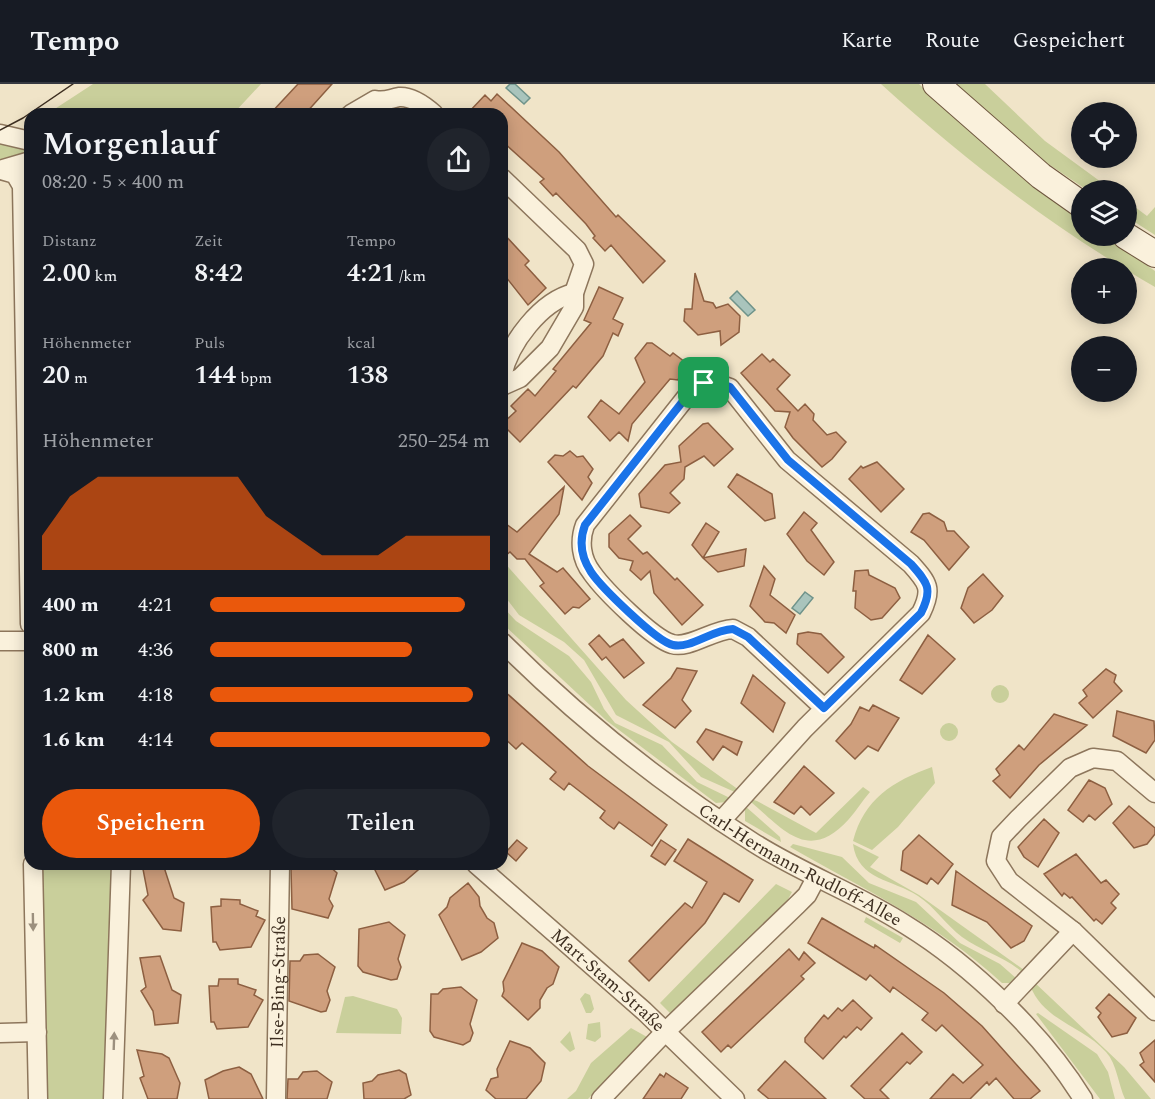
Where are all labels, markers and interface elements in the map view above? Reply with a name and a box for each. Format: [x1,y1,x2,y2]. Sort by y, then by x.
text: Tempo [30,20,119,63]
text: Karte [841,25,892,57]
text: Route [925,25,980,57]
text: Gespeichert [1013,25,1125,57]
map controls [1071,102,1137,402]
button: locate [1071,102,1137,168]
text: Morgenlauf [42,119,218,169]
button: share [427,128,490,191]
text: 08:20 · 5 × 400 m [42,167,184,197]
button: layers [1071,180,1137,246]
text: Distanz [42,229,97,253]
text: Zeit [194,229,223,253]
text: Tempo [347,229,396,253]
text: 2.00 [42,253,91,293]
text: 8:42 [194,253,243,293]
text: 4:21 [347,253,395,293]
button: + [1071,258,1137,324]
text: km [91,264,117,288]
text: /km [395,264,426,288]
text: Höhenmeter [42,331,131,355]
text: Puls [194,331,225,355]
text: kcal [347,331,375,355]
button: − [1071,336,1137,402]
text: 20 [42,355,70,395]
text: 144 [194,355,236,395]
text: 138 [347,355,388,395]
pin [678,357,729,408]
text: m [70,366,88,390]
text: bpm [236,366,272,390]
icon: arrive [687,366,720,399]
text: Höhenmeter [42,426,154,456]
text: 250–254 m [398,426,490,456]
text: 400 m [42,590,99,620]
text: 4:21 [138,590,173,620]
text: 800 m [42,635,99,665]
text: 4:36 [138,635,173,665]
text: 1.2 km [42,680,105,710]
text: 4:18 [138,680,173,710]
text: 1.6 km [42,725,105,755]
text: 4:14 [138,725,173,755]
button: Speichern [42,789,260,858]
button: Teilen [272,789,490,858]
street label: Carl-Hermann-Rudloff-Allee [693,796,907,933]
one-way arrow [29,913,38,932]
street label: Ilse-Bing-Straße [263,916,293,1048]
street label: Mart-Stam-Straße [545,922,672,1038]
one-way arrow [110,1031,119,1050]

